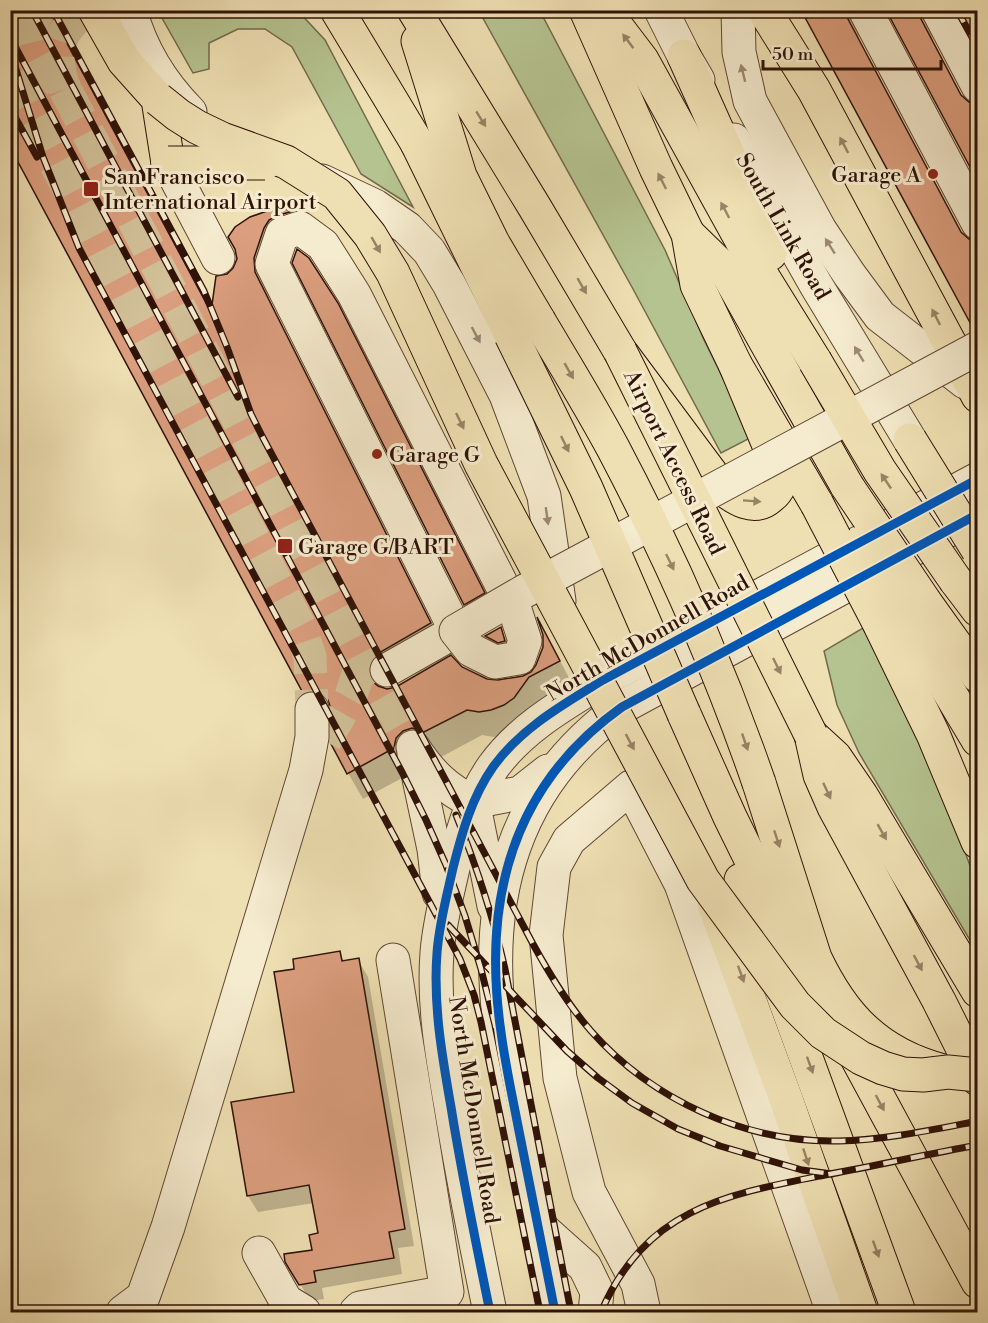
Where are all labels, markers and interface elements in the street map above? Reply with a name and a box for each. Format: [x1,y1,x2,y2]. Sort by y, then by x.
scale bar [763,33,942,71]
one-way arrow [622,34,634,50]
text: 50 m [772,43,814,66]
one-way arrow [738,63,748,82]
one-way arrow [475,111,486,127]
one-way arrow [839,137,849,154]
street label: South Link Road [730,148,836,305]
place label: Garage A [831,162,922,189]
place label: San Francisco International Airport [104,164,317,216]
marker: Garage A [926,167,940,181]
one-way arrow [657,173,667,190]
marker: San Francisco International Airport [82,180,100,198]
one-way arrow [720,201,730,218]
one-way arrow [371,237,382,253]
one-way arrow [825,238,836,254]
one-way arrow [577,278,587,295]
one-way arrow [932,308,942,326]
one-way arrow [471,327,481,344]
one-way arrow [853,346,864,362]
one-way arrow [564,363,574,380]
street label: Airport Access Road [617,365,730,560]
one-way arrow [456,412,465,429]
one-way arrow [560,435,569,452]
place label: Garage G [389,442,480,469]
marker: Garage G [370,447,384,461]
one-way arrow [881,473,892,489]
one-way arrow [743,497,762,506]
one-way arrow [543,506,552,525]
place label: Garage G/BART [298,534,454,561]
marker: Garage G/BART [276,537,294,555]
one-way arrow [665,554,674,571]
street label: North McDonnell Road [541,569,755,708]
one-way arrow [772,658,781,675]
one-way arrow [625,733,635,750]
one-way arrow [740,733,750,751]
one-way arrow [822,782,831,799]
one-way arrow [877,824,888,840]
one-way arrow [773,830,782,848]
one-way arrow [913,955,923,972]
one-way arrow [736,965,746,983]
street label: North McDonnell Road [442,994,505,1227]
one-way arrow [806,1056,815,1074]
one-way arrow [875,1095,885,1112]
one-way arrow [802,1148,811,1166]
one-way arrow [872,1240,882,1258]

